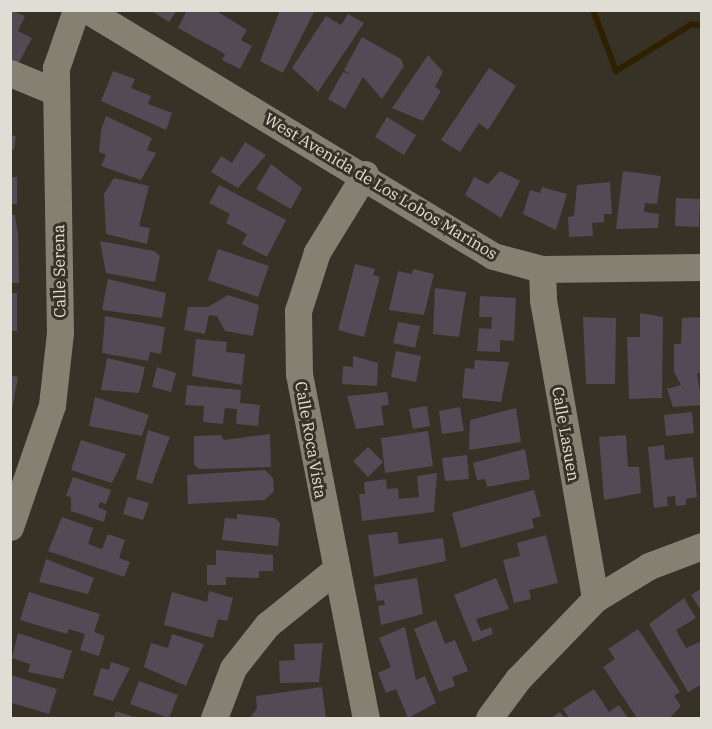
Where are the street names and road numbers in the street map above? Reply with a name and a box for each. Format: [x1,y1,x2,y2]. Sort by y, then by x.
street label: West Avenida de Los Lobos Marinos [261,109,501,263]
street label: Calle Serena [49,224,69,318]
street label: Calle Roca Vista [291,380,331,500]
street label: Calle Lasuen [548,385,584,483]

